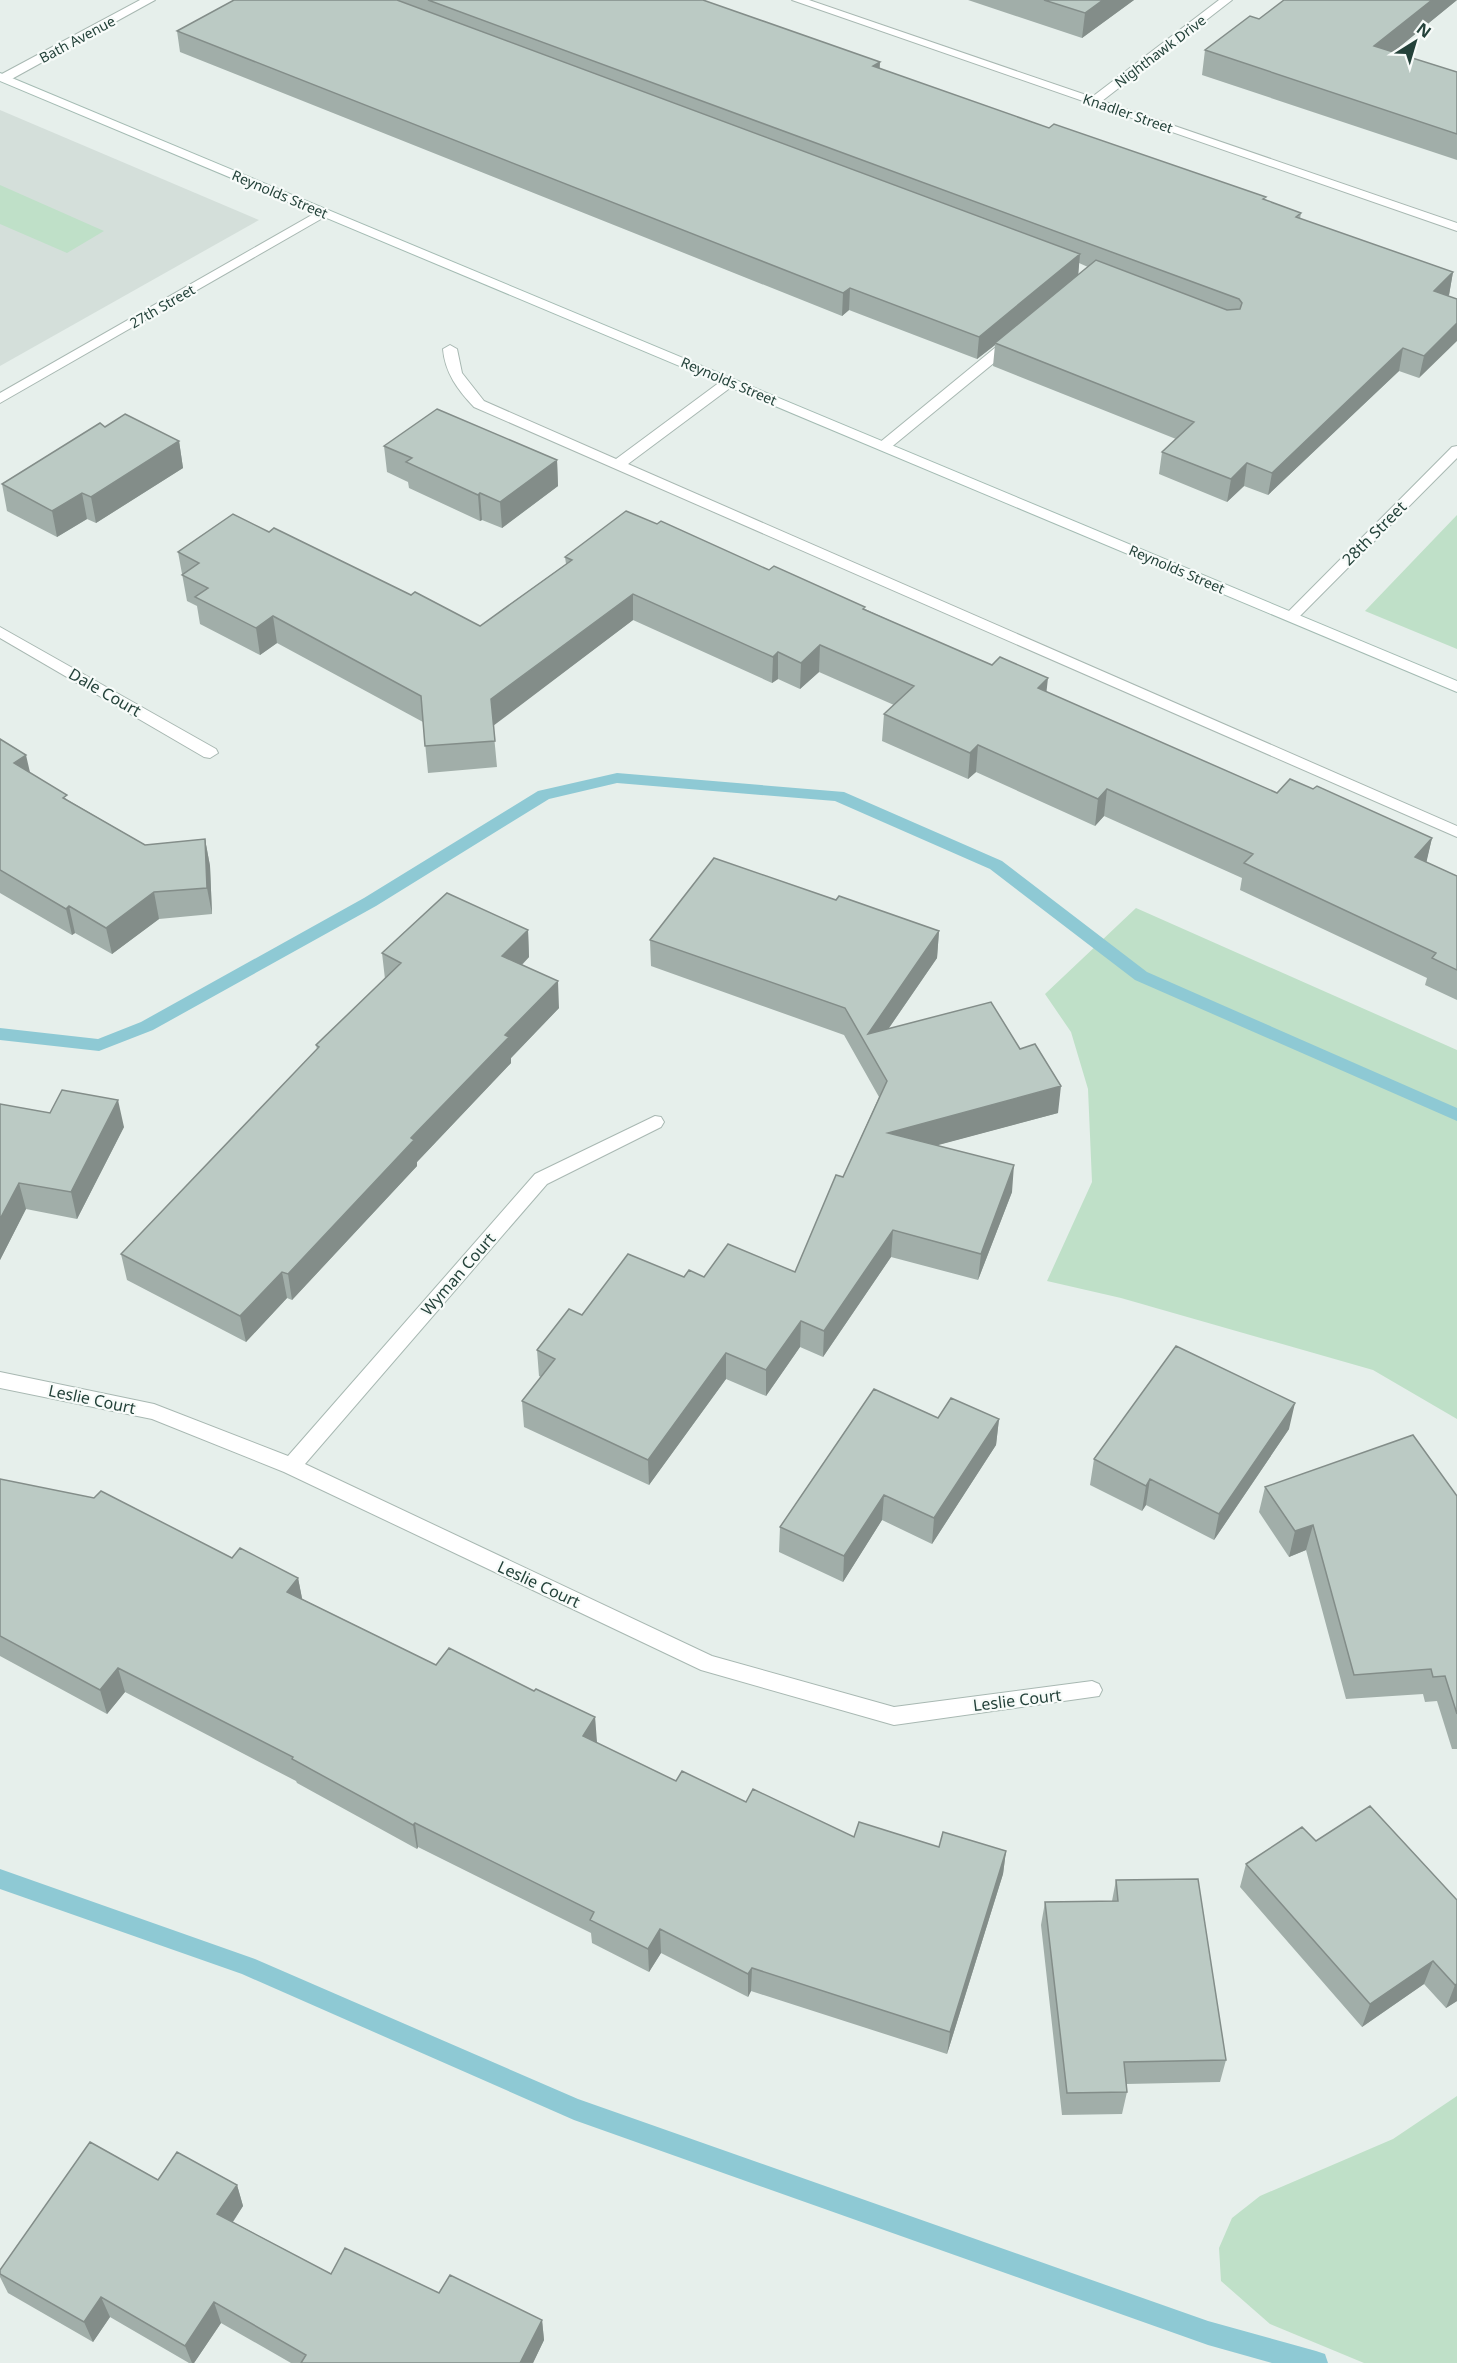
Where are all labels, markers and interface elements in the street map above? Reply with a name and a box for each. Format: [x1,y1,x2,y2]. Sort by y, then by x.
street label: Nighthawk Drive [1110,10,1210,92]
street label: Bath Avenue [36,11,118,67]
north arrow [1385,12,1445,72]
text: N [1412,17,1436,43]
street label: Knadler Street [1081,89,1175,137]
street label: Reynolds Street [229,165,331,223]
street label: 27th Street [126,280,198,332]
street label: Reynolds Street [678,352,780,410]
street label: 28th Street [1337,496,1411,570]
street label: Reynolds Street [1126,540,1228,598]
street label: Dale Court [65,662,145,722]
street label: Wyman Court [416,1228,500,1320]
street label: Leslie Court [46,1379,138,1419]
street label: Leslie Court [494,1555,584,1613]
street label: Leslie Court [972,1684,1063,1716]

